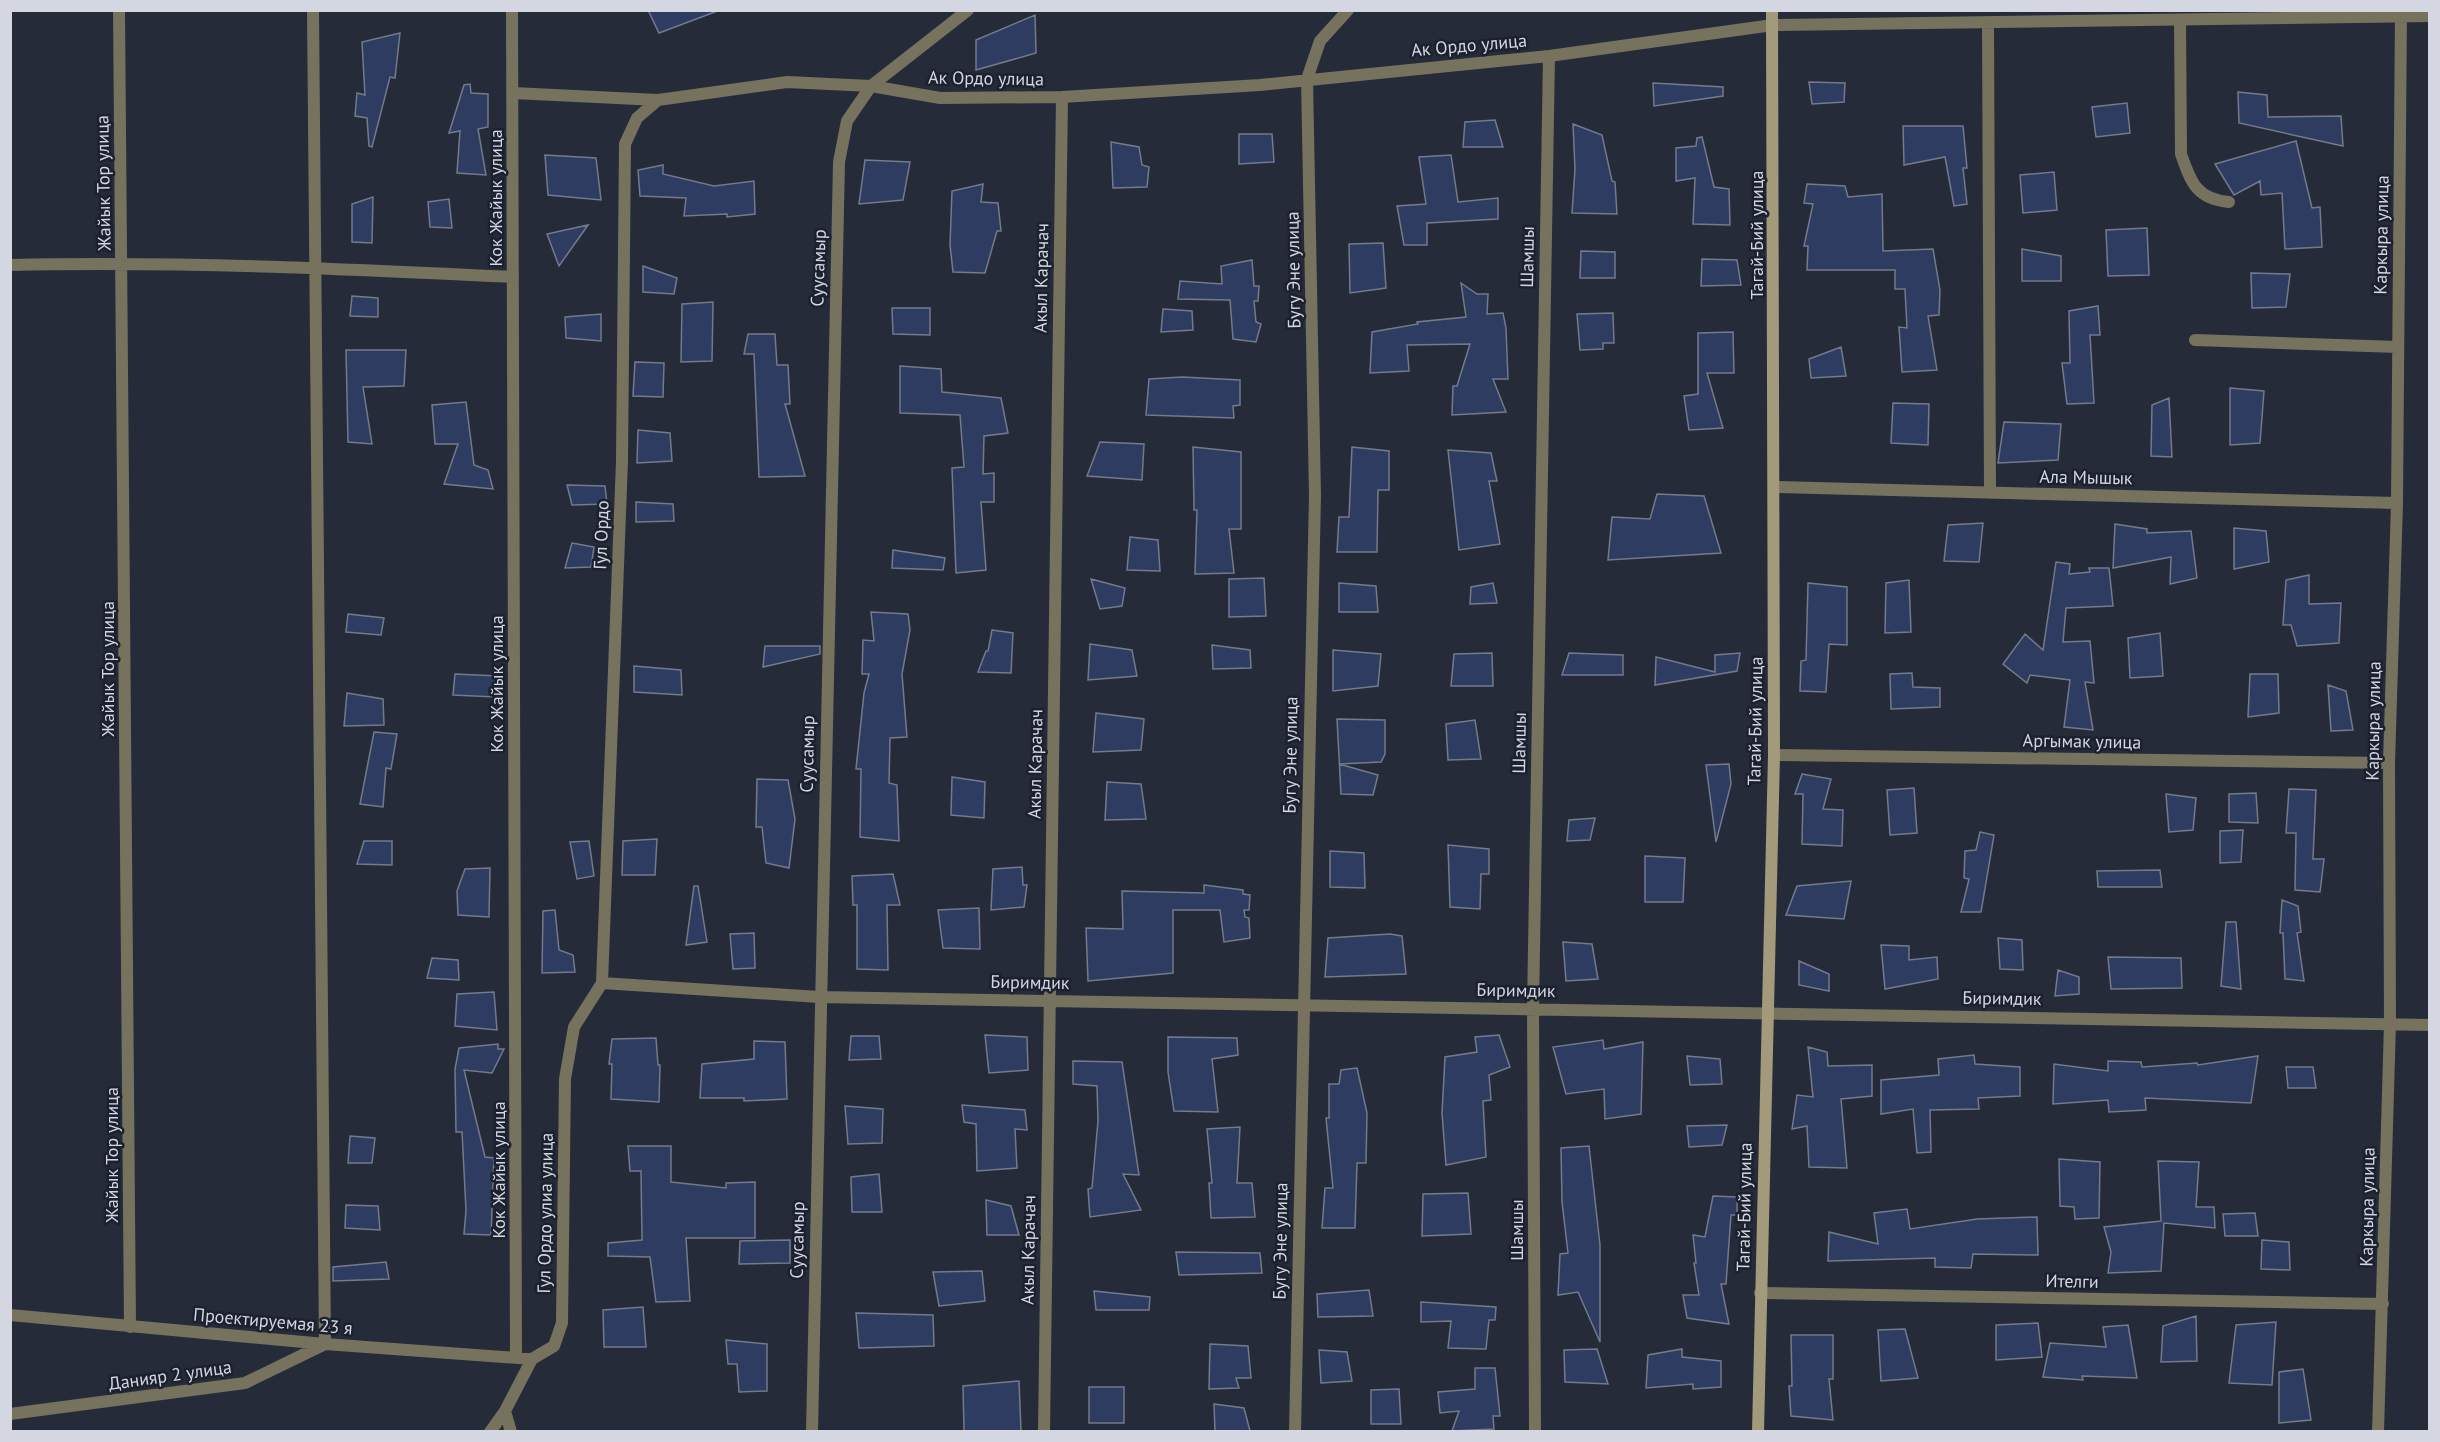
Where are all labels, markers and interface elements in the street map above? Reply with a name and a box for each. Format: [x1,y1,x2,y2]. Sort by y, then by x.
street label: Ак Ордо улица [1410,28,1528,62]
street label: Ак Ордо улица [928,65,1044,91]
street label: Жайык Тор улица [90,115,116,252]
street label: Кок Жайык улица [484,129,507,267]
street label: Тагай-Бий улица [1745,171,1768,300]
street label: Каркыра улица [2368,175,2394,295]
street label: Бугу Эне улица [1280,211,1306,329]
street label: Акыл Карачач [1029,223,1053,333]
street label: Шамшы [1515,226,1539,288]
street label: Суусамыр [805,229,831,307]
street label: Ала Мышык [2039,465,2133,489]
street label: Гул Ордо [588,500,614,570]
street label: Жайык Тор улица [96,601,119,738]
street label: Кок Жайык улица [485,615,508,753]
street label: Тагай-Бий улица [1742,656,1768,786]
street label: Каркыра улица [2360,661,2386,781]
street label: Бугу Эне улица [1277,696,1303,814]
street label: Акыл Карачач [1023,709,1047,819]
street label: Шамшы [1507,712,1531,774]
street label: Суусамыр [795,715,819,793]
street label: Аргымак улица [2023,728,2141,754]
street label: Биримдик [990,970,1070,994]
street label: Биримдик [1476,978,1556,1002]
street label: Биримдик [1962,986,2042,1010]
street label: Жайык Тор улица [100,1087,123,1224]
street label: Кок Жайык улица [487,1101,510,1239]
street label: Гул Ордо улиа улица [532,1132,558,1294]
street label: Тагай-Бий улица [1731,1142,1757,1272]
street label: Каркыра улица [2354,1147,2380,1267]
street label: Бугу Эне улица [1267,1182,1293,1300]
street label: Акыл Карачач [1016,1195,1040,1305]
street label: Шамшы [1505,1199,1528,1261]
street label: Суусамыр [785,1201,809,1279]
street label: Ителги [2045,1269,2099,1293]
street label: Проектируемая 23 я [192,1303,354,1339]
street label: Данияр 2 улица [107,1355,233,1395]

